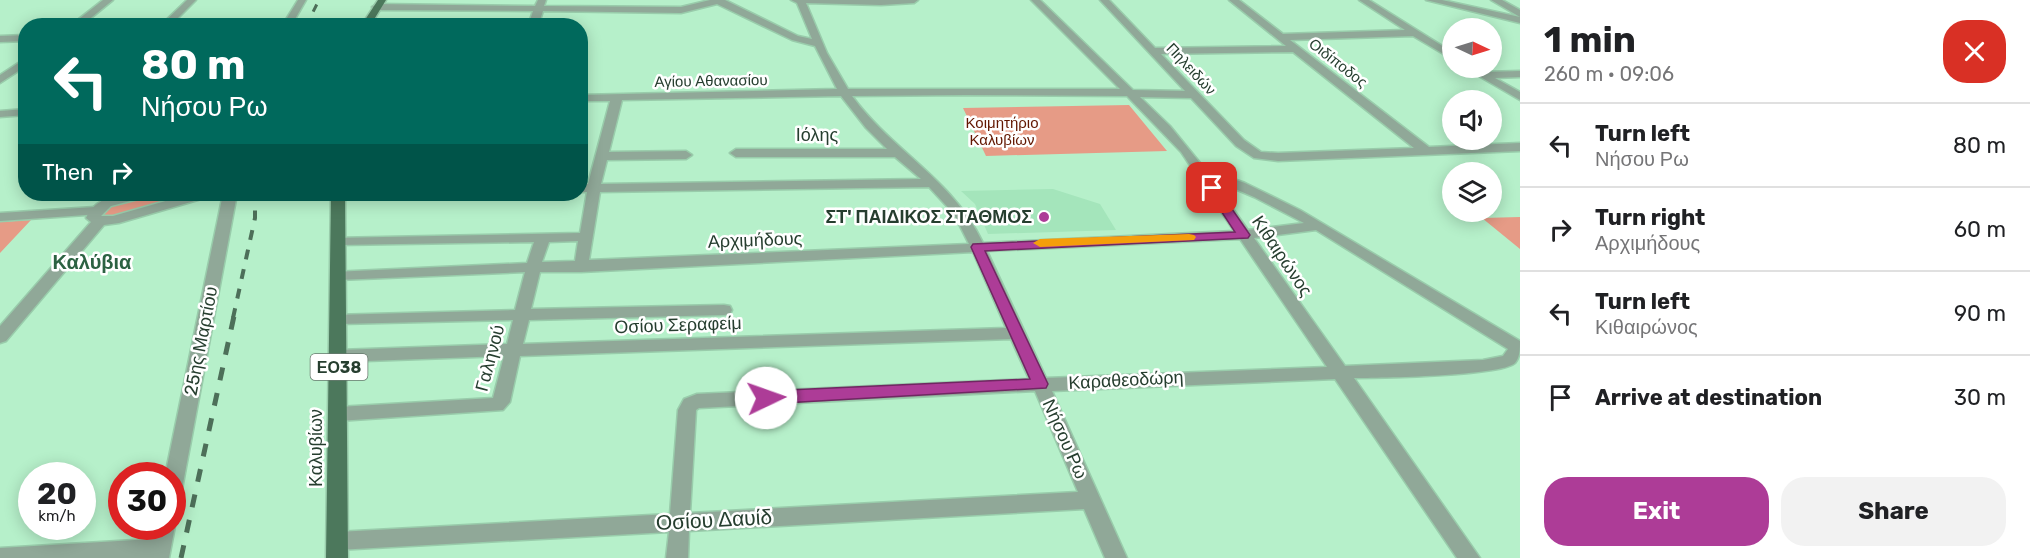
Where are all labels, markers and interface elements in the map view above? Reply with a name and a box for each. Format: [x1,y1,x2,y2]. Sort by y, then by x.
north arrow [1442,18,1502,78]
map controls [1442,18,1502,222]
text: 1 min [1544,18,1636,61]
button: close [1943,20,2006,83]
street label: Οιδίποδος [1305,35,1371,91]
street label: Πηλειδών [1163,39,1219,99]
text: 80 m [141,40,245,90]
icon: left [42,42,120,120]
text: 260 m · 09:06 [1544,62,1674,86]
street label: Αγίου Αθανασίου [654,71,768,91]
button: sound [1442,90,1502,150]
text: Νήσου Ρω [141,91,268,123]
park label: Κοιμητήριο Καλυβίων [966,114,1038,149]
text: Turn left [1595,120,1690,147]
street label: Ιόλης [796,124,839,146]
icon: left [1544,129,1577,162]
text: 80 m [1953,132,2006,159]
text: Νήσου Ρω [1595,147,1689,171]
icon: right [105,156,138,189]
text: Then [42,159,93,186]
pin [1186,162,1237,213]
button: layers [1442,162,1502,222]
icon: arrive [1195,171,1228,204]
text: Turn right [1595,204,1705,231]
place label: ΣΤ' ΠΑΙΔΙΚΟΣ ΣΤΑΘΜΟΣ [825,206,1032,228]
marker: ΣΤ' ΠΑΙΔΙΚΟΣ ΣΤΑΘΜΟΣ [1037,210,1051,224]
street label: Κιθαιρώνος [1247,212,1317,301]
icon: right [1544,213,1577,246]
text: 60 m [1954,216,2006,243]
street label: Αρχιμήδους [707,227,803,253]
text: Αρχιμήδους [1595,231,1700,255]
district label: Καλύβια [53,250,132,274]
street label: 25ης Μαρτίου [180,285,222,397]
text: Turn left [1595,288,1690,315]
icon: left [1544,297,1577,330]
text: 90 m [1954,300,2006,327]
street label: Οσίου Σεραφείμ [614,312,742,338]
text: Κιθαιρώνος [1595,315,1698,339]
street label: Γαληνού [471,322,509,394]
road number: ΕΟ38 [310,354,368,380]
position arrow [734,366,798,430]
street label: Καραθεοδώρη [1068,366,1184,394]
icon: arrive [1544,381,1577,414]
text: Arrive at destination [1595,384,1822,411]
text: 30 m [1954,384,2006,411]
street label: Νήσου Ρω [1038,396,1092,482]
street label: Καλυβίων [305,409,327,487]
speed limit sign: 30 [108,462,186,540]
text: 20 [37,476,77,512]
button: Exit [1544,477,1769,546]
button: Share [1781,477,2006,546]
street label: Οσίου Δαυίδ [655,504,773,535]
text: km/h [38,507,76,525]

